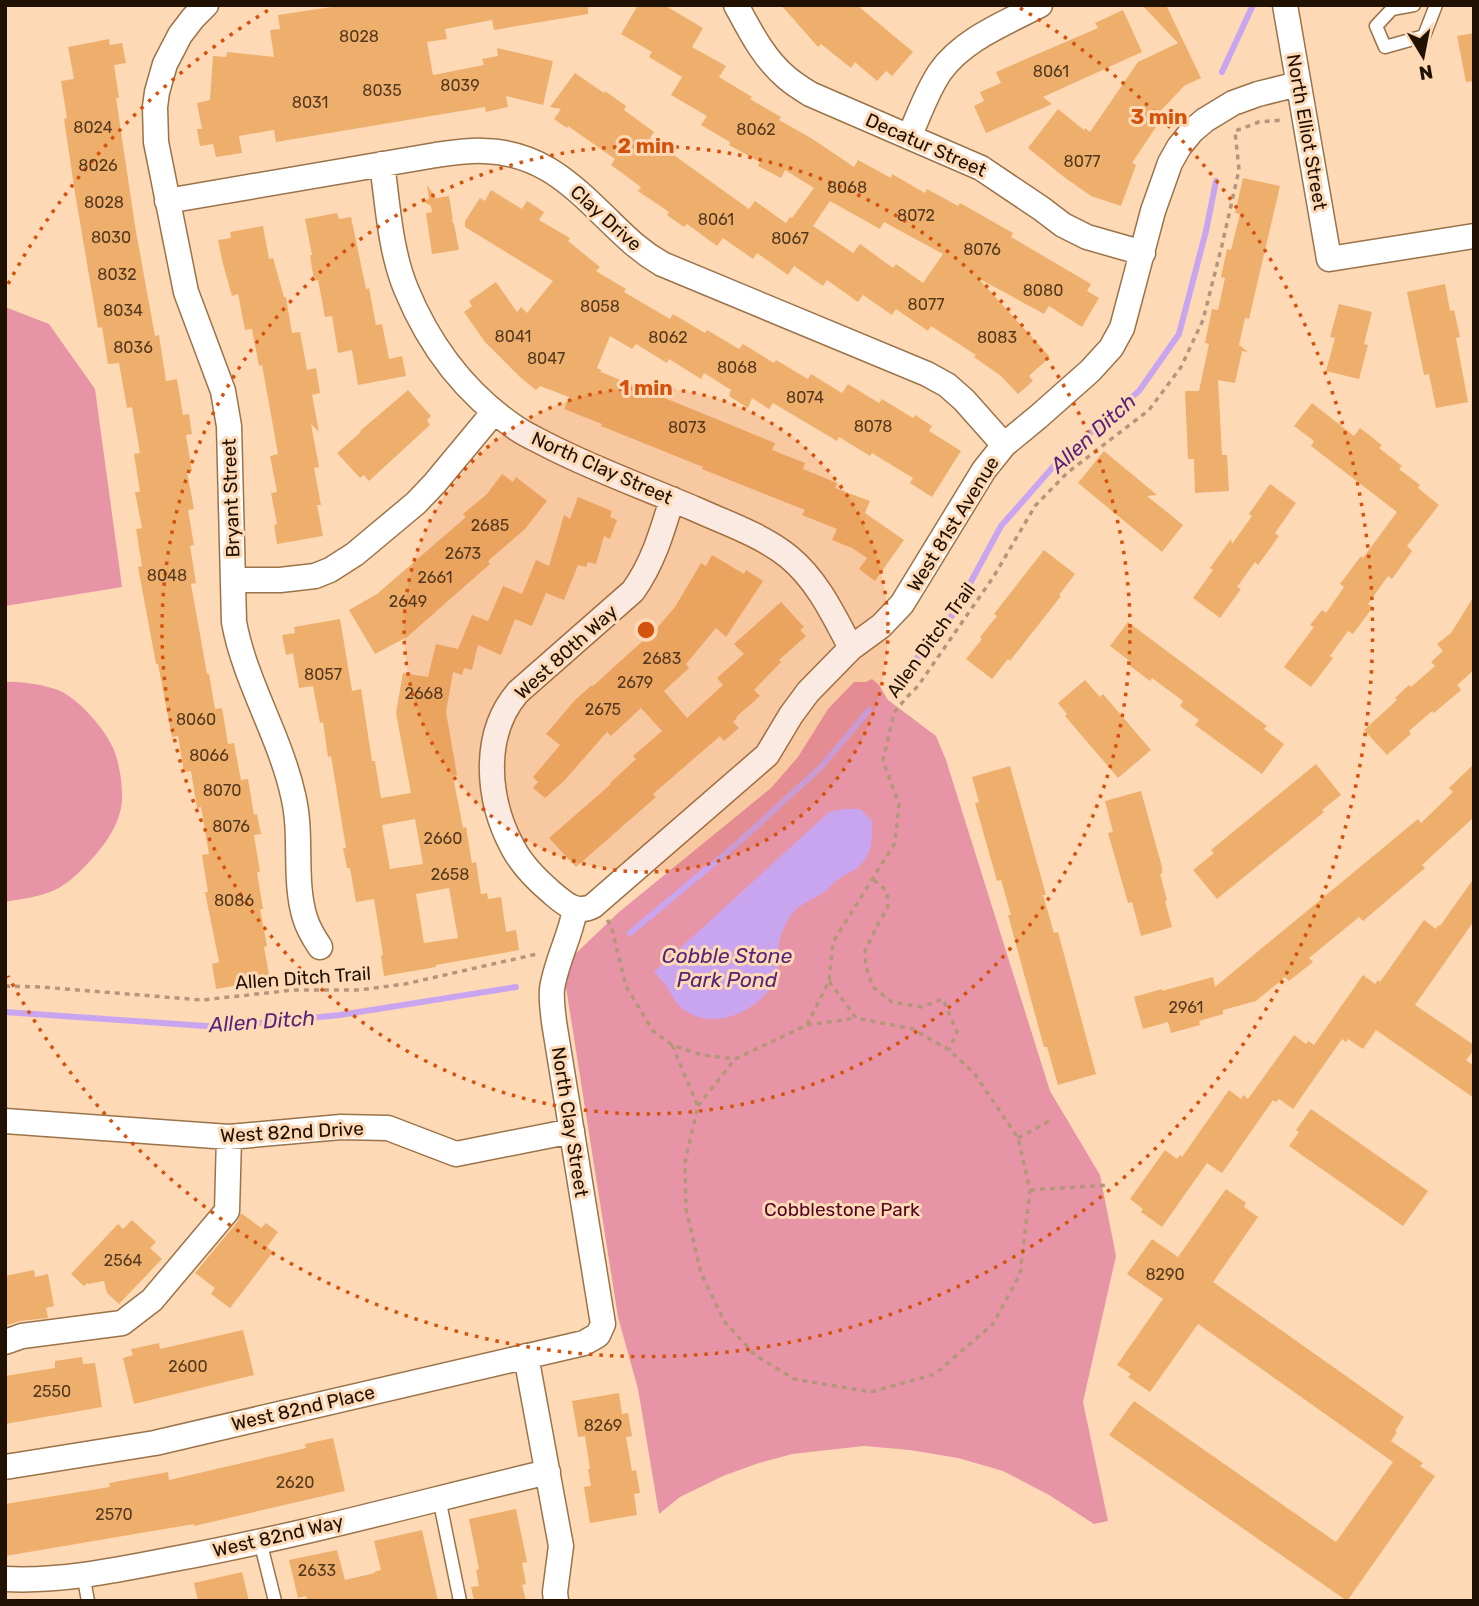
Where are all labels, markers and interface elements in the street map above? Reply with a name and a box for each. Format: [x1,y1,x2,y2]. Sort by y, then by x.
north arrow [1388,21,1458,91]
house number: 8028 [339,27,379,46]
street label: North Elliot Street [1282,52,1332,212]
text: N [1417,60,1435,85]
house number: 8061 [1033,62,1069,81]
house number: 8039 [440,76,480,95]
house number: 8035 [362,81,402,100]
house number: 8031 [292,93,328,112]
text: 3 min [1130,104,1188,129]
street label: Decatur Street [862,108,991,182]
house number: 8024 [73,118,113,137]
house number: 8062 [736,120,776,139]
text: 2 min [618,133,674,158]
house number: 8077 [1064,152,1100,171]
house number: 8026 [78,156,118,175]
house number: 8068 [827,178,867,197]
street label: Clay Drive [566,180,646,256]
house number: 8028 [84,193,124,212]
house number: 8072 [897,206,935,225]
house number: 8061 [698,210,734,229]
house number: 8030 [91,228,131,247]
house number: 8067 [771,229,809,248]
house number: 8076 [963,240,1001,259]
house number: 8032 [97,265,137,284]
house number: 8080 [1023,281,1063,300]
house number: 8077 [908,295,944,314]
house number: 8058 [580,297,620,316]
house number: 8034 [103,301,143,320]
house number: 8041 [495,327,531,346]
house number: 8062 [648,328,688,347]
house number: 8083 [977,328,1017,347]
house number: 8036 [113,338,153,357]
house number: 8047 [527,349,565,368]
house number: 8068 [717,358,757,377]
text: 1 min [619,375,673,400]
house number: 8074 [786,388,824,407]
water label: Allen Ditch [1044,388,1141,478]
house number: 8078 [854,417,892,436]
house number: 8073 [668,418,706,437]
street label: North Clay Street [528,427,677,510]
street label: Bryant Street [217,438,245,558]
street label: West 81st Avenue [902,452,1004,596]
house number: 2685 [471,516,509,535]
house number: 2673 [445,544,481,563]
house number: 8048 [147,566,187,585]
house number: 2661 [417,568,453,587]
street label: Allen Ditch Trail [882,578,980,702]
house number: 2649 [389,592,427,611]
street label: West 80th Way [510,600,622,704]
centre of rings [634,618,658,642]
house number: 2683 [643,649,681,668]
house number: 8057 [304,665,342,684]
house number: 2679 [617,673,653,692]
house number: 2668 [405,684,443,703]
house number: 2675 [585,700,621,719]
house number: 8060 [176,710,216,729]
house number: 8066 [189,746,229,765]
house number: 8070 [203,781,241,800]
house number: 8076 [212,817,250,836]
house number: 2660 [424,829,462,848]
house number: 2658 [431,865,469,884]
house number: 8086 [214,891,254,910]
water label: Cobble Stone Park Pond [662,943,793,992]
street label: Allen Ditch Trail [234,962,372,994]
house number: 2961 [1169,998,1203,1017]
water label: Allen Ditch [207,1005,316,1037]
street label: North Clay Street [547,1045,593,1199]
street label: West 82nd Drive [220,1117,364,1147]
park label: Cobblestone Park [764,1198,920,1221]
house number: 2564 [104,1251,142,1270]
house number: 8290 [1145,1265,1185,1284]
house number: 2600 [168,1357,208,1376]
street label: West 82nd Place [229,1380,377,1436]
house number: 2550 [33,1382,71,1401]
house number: 8269 [584,1416,622,1435]
house number: 2620 [276,1473,314,1492]
house number: 2570 [95,1505,133,1524]
street label: West 82nd Way [211,1510,345,1562]
house number: 2633 [298,1561,336,1580]

